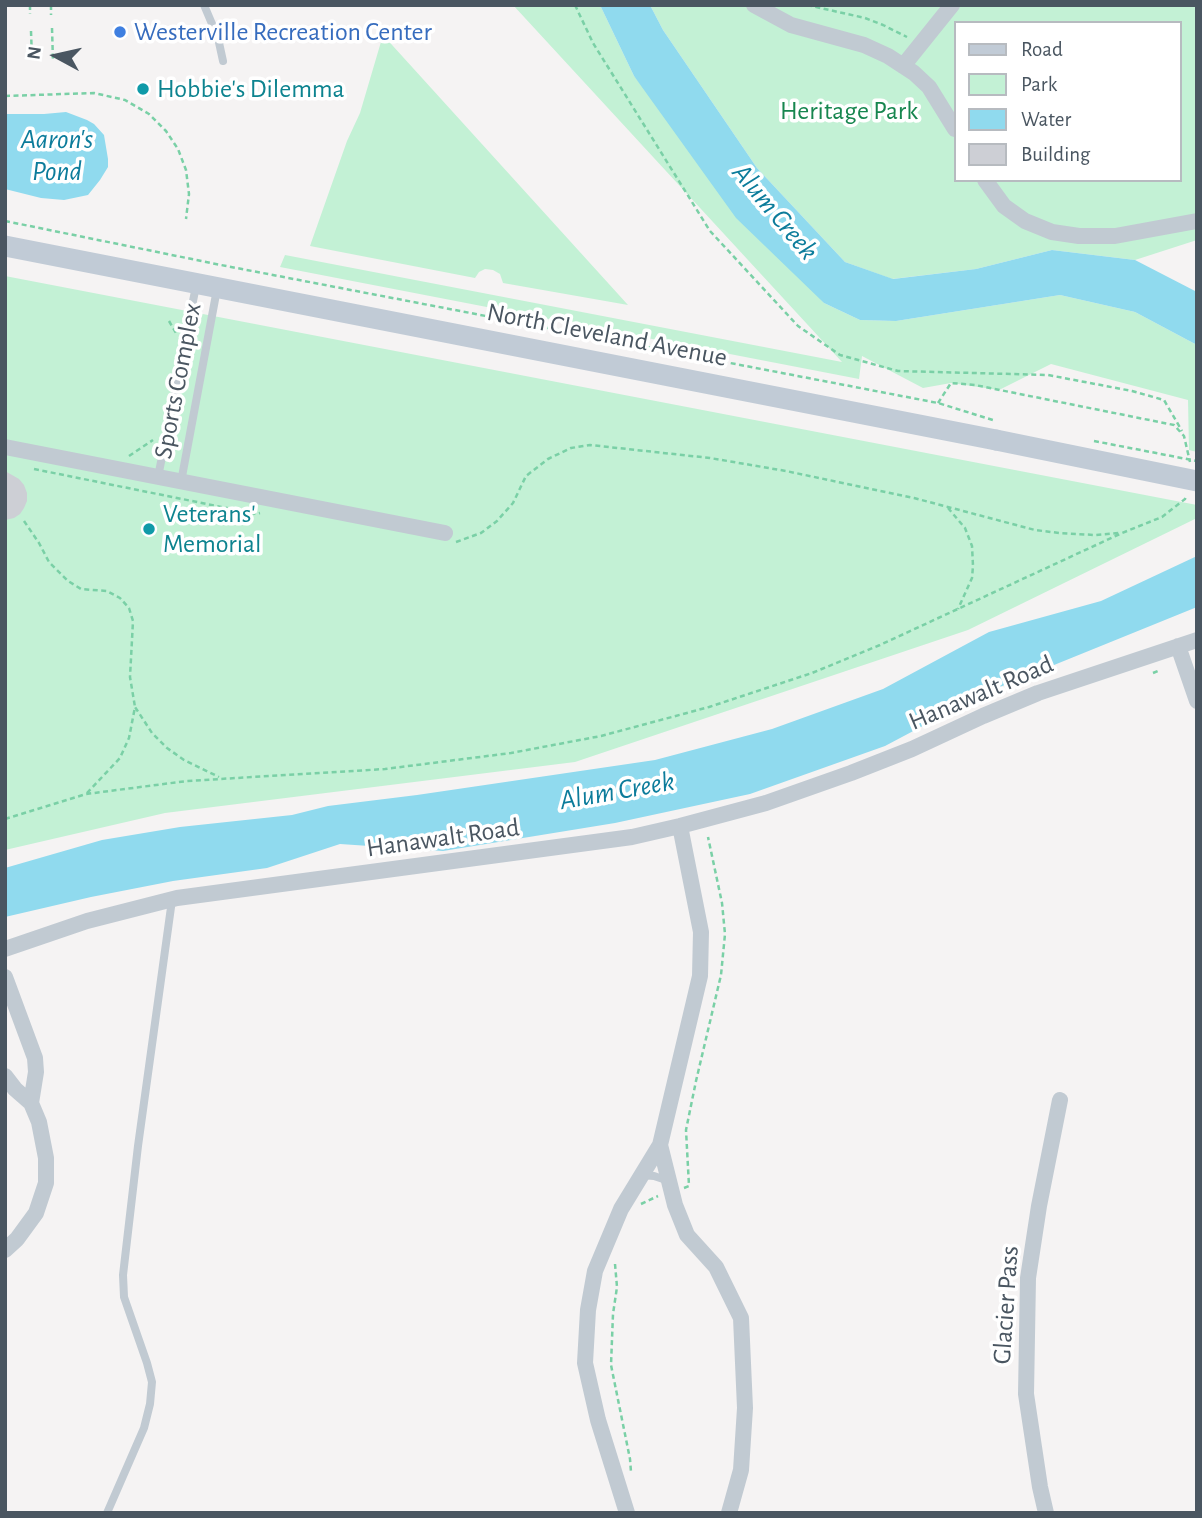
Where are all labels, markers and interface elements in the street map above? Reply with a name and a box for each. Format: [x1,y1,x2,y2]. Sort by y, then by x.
place label: Westerville Recreation Center [134,16,432,48]
north arrow [21,21,91,91]
legend [954,21,1181,182]
marker: Westerville Recreation Center [112,24,128,40]
text: Road [1021,39,1063,60]
text: N [24,45,45,61]
place label: Hobbie's Dilemma [157,73,344,105]
text: Park [1021,74,1057,95]
marker: Hobbie's Dilemma [135,81,151,97]
park label: Heritage Park [780,95,918,127]
text: Water [1021,109,1071,130]
water label: Aaron's Pond [21,123,93,189]
text: Building [1021,144,1090,165]
water label: Alum Creek [725,157,825,267]
street label: North Cleveland Avenue [484,296,730,374]
street label: Sports Complex [148,301,208,461]
place label: Veterans' Memorial [163,498,261,560]
marker: Veterans' Memorial [141,521,157,537]
street label: Hanawalt Road [904,649,1058,737]
water label: Alum Creek [557,764,677,818]
street label: Hanawalt Road [365,812,521,864]
street label: Glacier Pass [986,1245,1026,1365]

